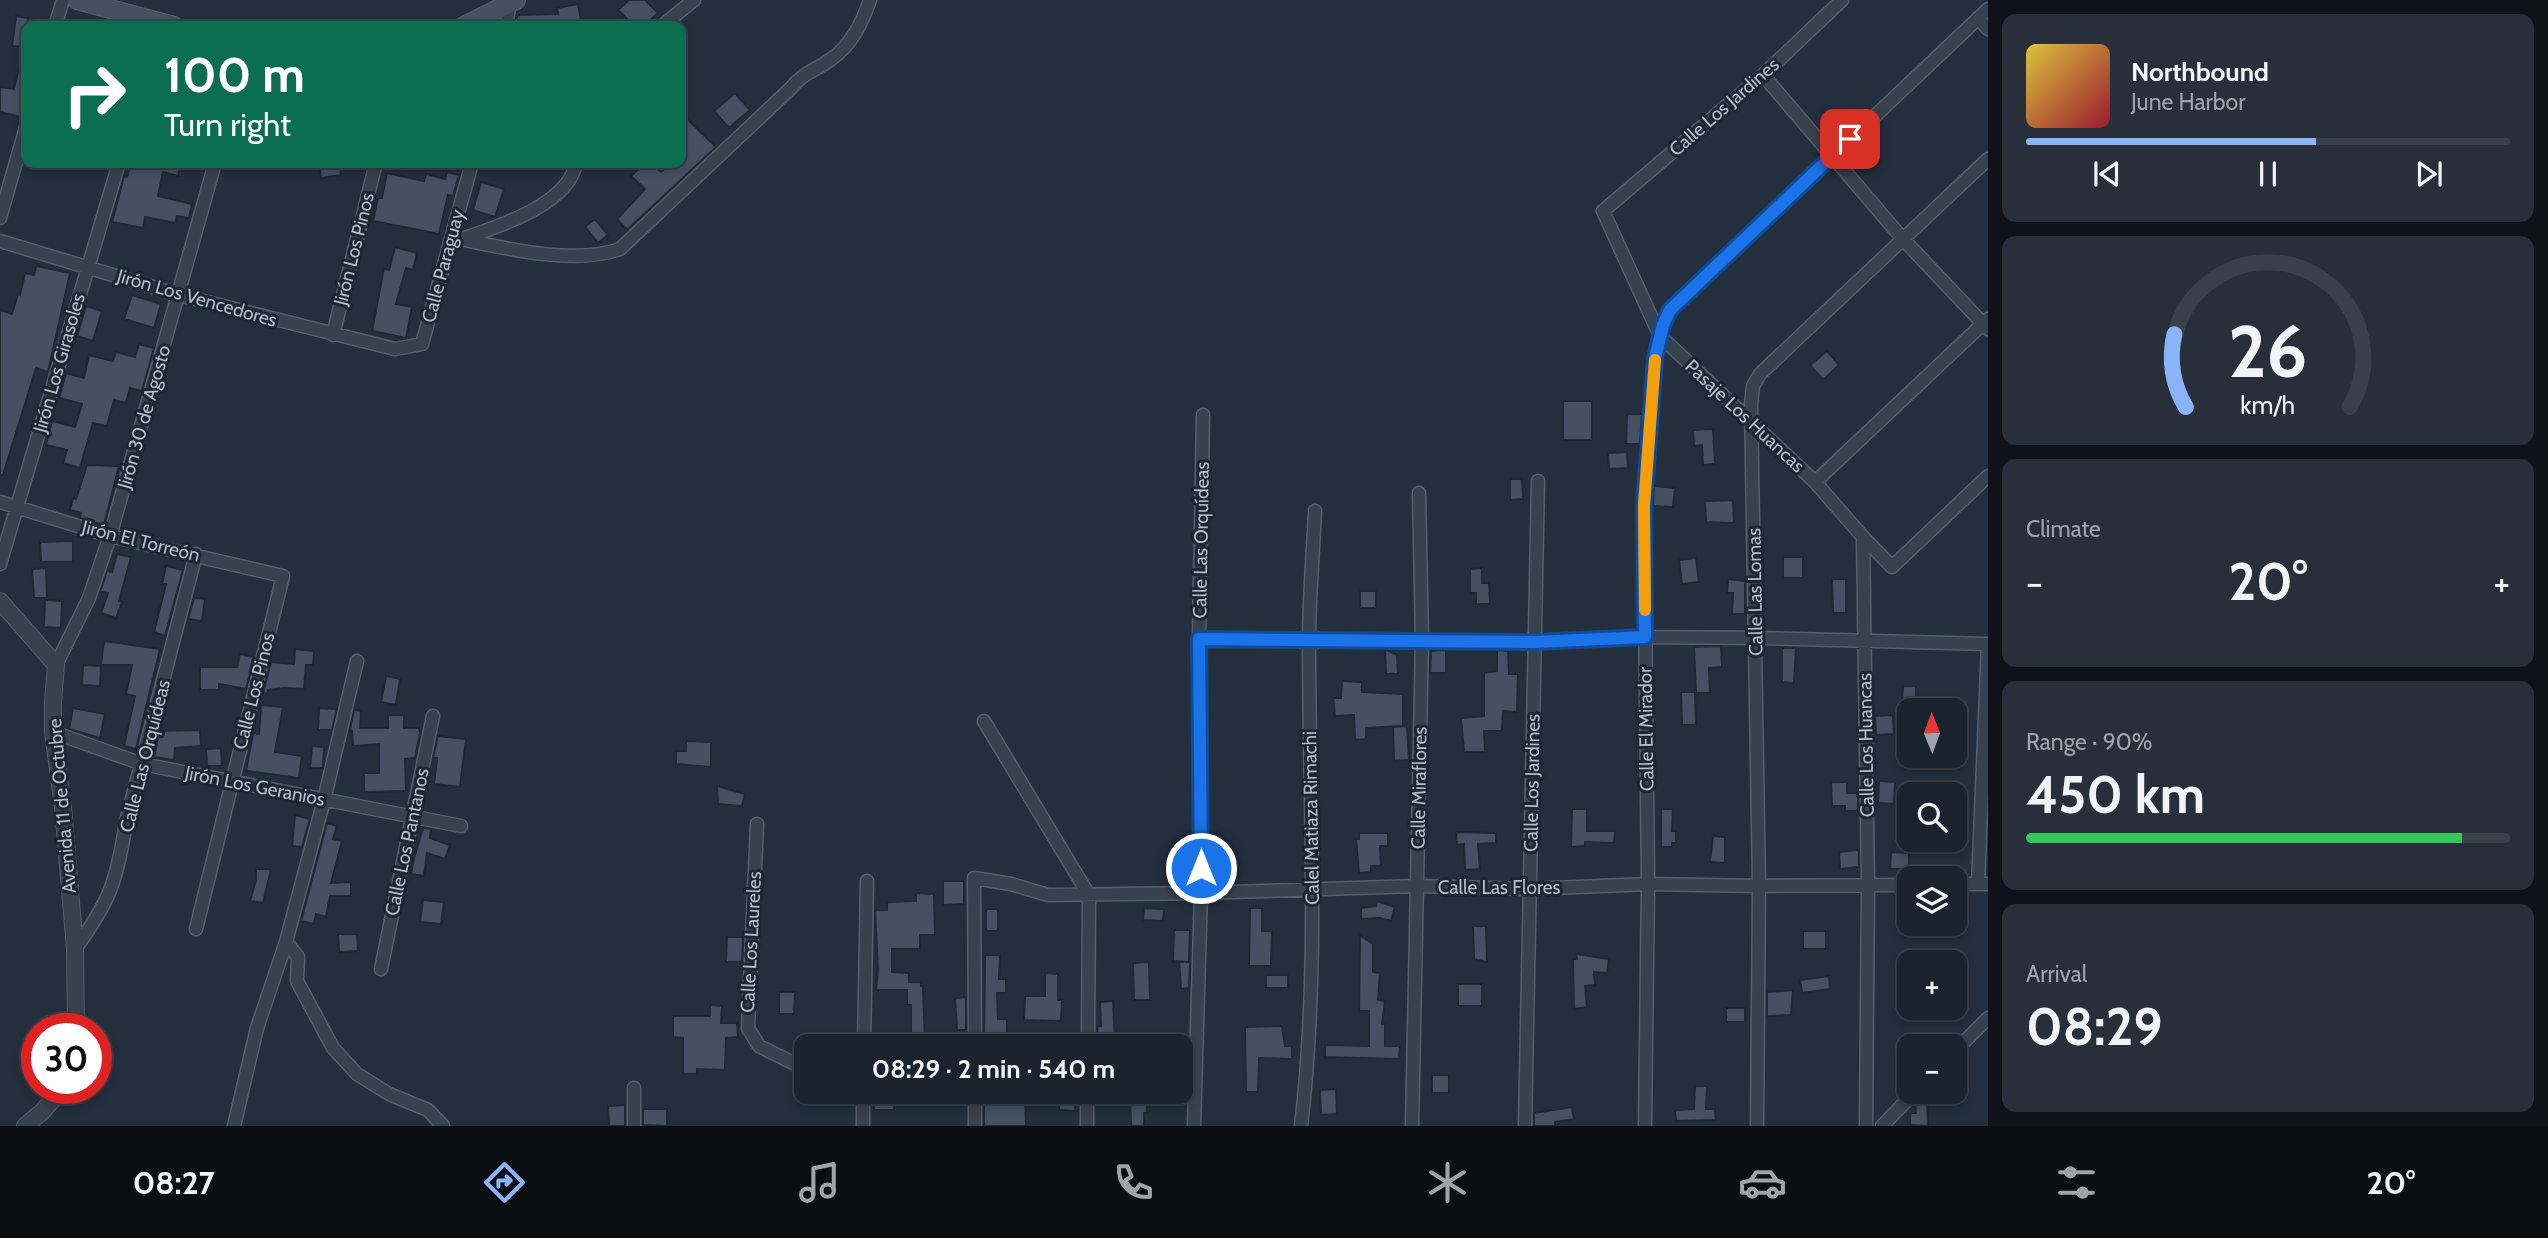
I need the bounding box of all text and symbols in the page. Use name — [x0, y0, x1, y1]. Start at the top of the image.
text: 100 m — [164, 45, 305, 104]
icon: right — [49, 49, 140, 140]
street label: Calle Los Jardines — [1664, 53, 1784, 161]
text: Northbound — [2131, 56, 2269, 88]
text: June Harbor — [2131, 88, 2245, 116]
text: Turn right — [164, 105, 291, 144]
pin — [1820, 109, 1880, 169]
icon: arrive — [1831, 120, 1869, 158]
icon: previous — [2088, 155, 2126, 193]
icon: pause — [2249, 155, 2287, 193]
icon: next — [2410, 155, 2448, 193]
street label: Jirón Los Pinos — [329, 190, 379, 309]
street label: Calle Paraguay — [417, 207, 469, 325]
street label: Jirón Los Vencedores — [114, 264, 280, 332]
street label: Jirón Los Girasoles — [28, 291, 90, 436]
text: 26 — [2228, 307, 2308, 395]
street label: Jirón 30 de Agosto — [112, 343, 175, 492]
street label: Pasaje Los Huancas — [1680, 355, 1810, 477]
text: km/h — [2241, 389, 2295, 419]
street label: Calle Las Orquídeas — [1188, 461, 1214, 618]
street label: Jirón El Torreón — [79, 515, 202, 567]
text: Climate — [2026, 515, 2101, 543]
street label: Calle Las Lomas — [1742, 528, 1768, 656]
text: 20° — [2228, 550, 2308, 613]
text: − — [2026, 559, 2043, 606]
text: + — [2493, 559, 2510, 606]
street label: Calle Los Pinos — [228, 630, 280, 752]
street label: Calle El Mirador — [1633, 667, 1659, 791]
street label: Calle Los Huancas — [1853, 673, 1879, 817]
street label: Calle Las Orquídeas — [115, 677, 175, 835]
north arrow — [1897, 698, 1967, 768]
map controls — [1897, 698, 1967, 1104]
street label: Calle Los Jardines — [1519, 714, 1545, 852]
street label: Avenida 11 de Octubre — [43, 717, 81, 894]
street label: Calle Miraflores — [1406, 727, 1432, 849]
text: Range · 90% — [2026, 728, 2153, 756]
street label: Calel Matiaza Rimachi — [1298, 731, 1324, 905]
street label: Jirón Los Geranios — [182, 761, 327, 811]
text: 450 km — [2026, 763, 2205, 826]
street label: Calle Los Pantanos — [380, 766, 434, 918]
button: search — [1897, 782, 1967, 852]
position arrow — [1164, 831, 1238, 905]
button: layers — [1897, 866, 1967, 936]
street label: Calle Los Laureles — [736, 871, 766, 1013]
street label: Calle Las Flores — [1438, 876, 1560, 899]
button: + — [1897, 950, 1967, 1020]
text: Arrival — [2026, 960, 2087, 988]
text: 08:29 — [2026, 995, 2162, 1058]
speed limit sign: 30 — [21, 1013, 112, 1104]
button: − — [1897, 1034, 1967, 1104]
text: 08:29 · 2 min · 540 m — [872, 1053, 1115, 1085]
icon: directions — [480, 1158, 529, 1207]
icon: music — [795, 1158, 844, 1207]
icon: phone — [1109, 1158, 1158, 1207]
icon: climate — [1423, 1158, 1472, 1207]
icon: car — [1738, 1158, 1787, 1207]
icon: filters — [2052, 1158, 2101, 1207]
text: 08:27 — [133, 1163, 215, 1202]
text: 20° — [2366, 1163, 2415, 1202]

